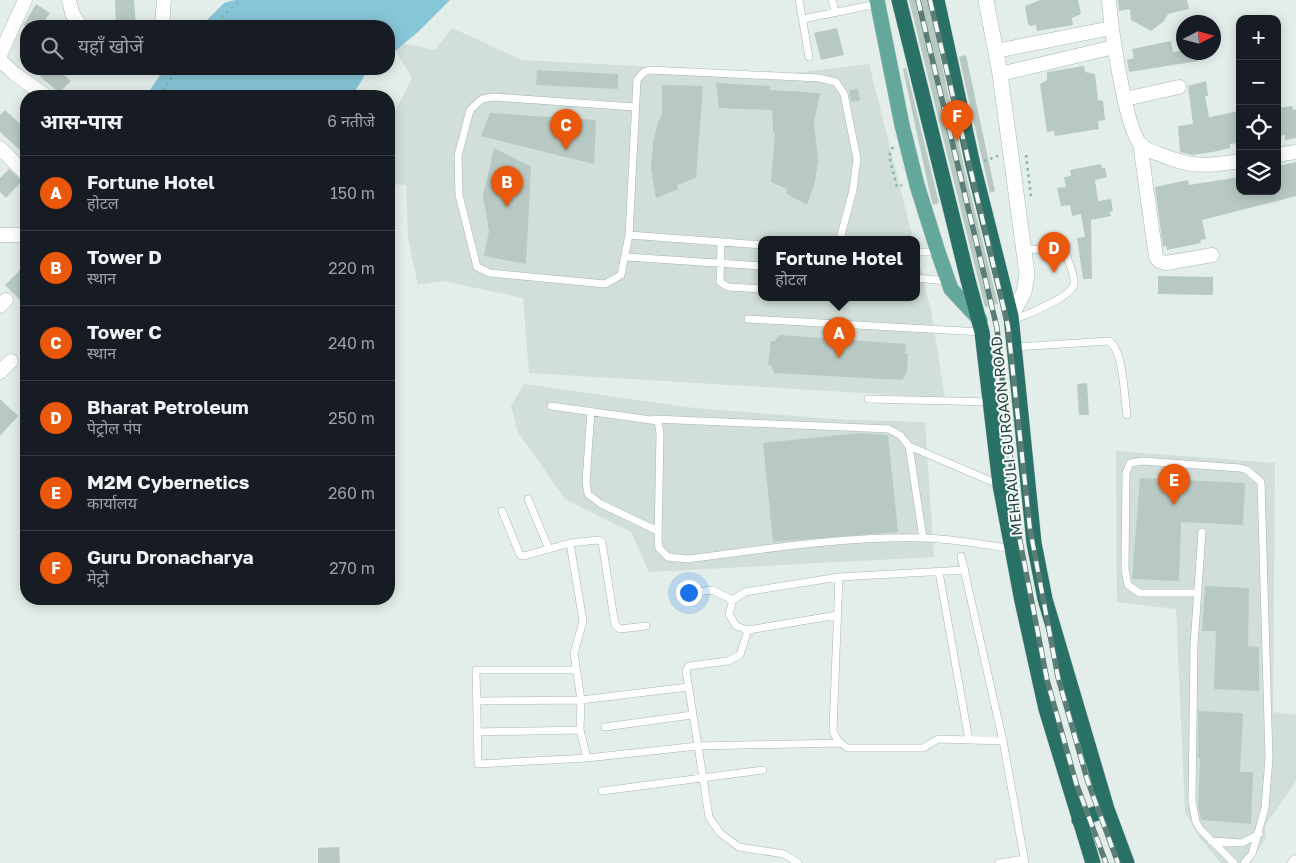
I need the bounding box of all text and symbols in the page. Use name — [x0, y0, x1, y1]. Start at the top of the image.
north arrow — [1176, 15, 1221, 60]
map controls — [1236, 15, 1281, 195]
button: + — [1236, 15, 1281, 60]
search box — [20, 20, 395, 75]
icon: search — [38, 34, 66, 62]
text: यहाँ खोजें — [78, 34, 143, 57]
button: − — [1236, 60, 1281, 105]
pin: F — [941, 100, 973, 141]
button: locate — [1236, 105, 1281, 150]
text: आस-पास — [40, 108, 122, 134]
pin: C — [550, 109, 582, 150]
text: 6 नतीजे — [327, 111, 375, 131]
button: layers — [1236, 150, 1281, 195]
pin: B — [491, 166, 523, 207]
text: Fortune Hotel — [87, 170, 215, 193]
text: A — [50, 183, 62, 203]
text: 150 m — [330, 183, 375, 203]
text: होटल — [87, 193, 119, 213]
pin: D — [1038, 232, 1070, 273]
popup — [758, 236, 920, 301]
text: Tower D — [87, 245, 162, 268]
text: Fortune Hotel — [775, 246, 903, 269]
text: B — [50, 258, 62, 278]
text: 220 m — [328, 258, 375, 278]
text: स्थान — [87, 268, 116, 288]
text: होटल — [775, 269, 807, 289]
pin: A — [823, 317, 855, 358]
text: Tower C — [87, 320, 162, 343]
text: C — [50, 333, 62, 353]
text: 240 m — [328, 333, 375, 353]
street label: MEHRAULI GURGAON ROAD — [987, 335, 1025, 537]
text: स्थान — [87, 343, 116, 363]
text: Bharat Petroleum — [87, 395, 249, 418]
text: D — [50, 408, 62, 428]
text: 250 m — [328, 408, 375, 428]
text: पेट्रोल पंप — [87, 418, 141, 438]
pin: E — [1158, 464, 1190, 505]
text: M2M Cybernetics — [87, 470, 249, 493]
text: E — [51, 483, 61, 503]
text: 260 m — [328, 483, 375, 503]
text: कार्यालय — [87, 493, 137, 513]
text: Guru Dronacharya — [87, 545, 253, 568]
text: F — [51, 558, 61, 578]
text: 270 m — [329, 558, 375, 578]
text: मेट्रो — [87, 568, 109, 588]
your location — [676, 580, 702, 606]

